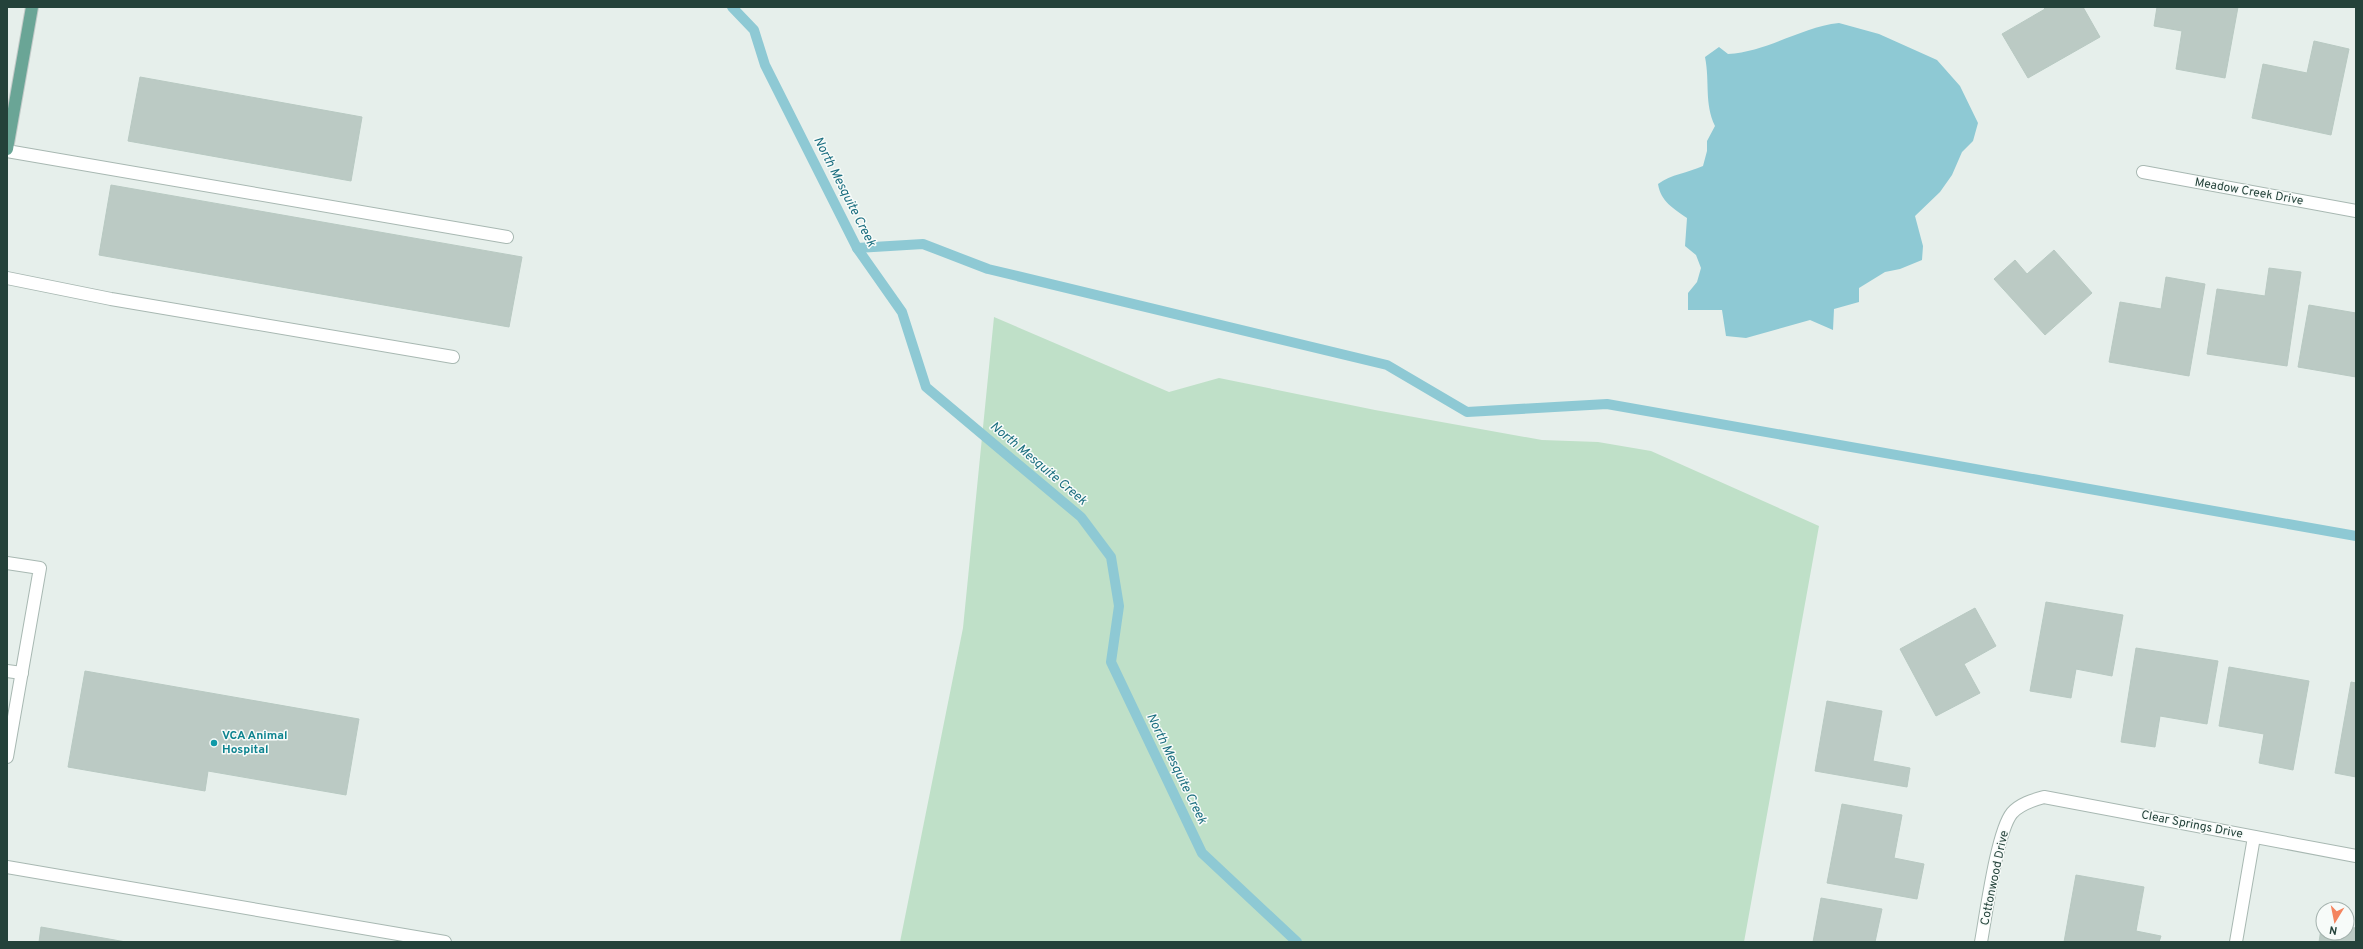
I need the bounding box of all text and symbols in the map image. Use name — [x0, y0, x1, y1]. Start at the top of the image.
water label: North Mesquite Creek — [809, 134, 879, 250]
street label: Meadow Creek Drive — [2193, 175, 2305, 209]
water label: North Mesquite Creek — [986, 419, 1090, 509]
water label: North Mesquite Creek — [1142, 711, 1210, 828]
place label: VCA Animal Hospital — [222, 728, 287, 758]
marker: VCA Animal Hospital — [209, 738, 219, 748]
street label: Clear Springs Drive — [2140, 807, 2244, 843]
street label: Cottonwood Drive — [1977, 829, 2013, 927]
north arrow — [2315, 901, 2355, 941]
text: N — [2328, 922, 2339, 937]

